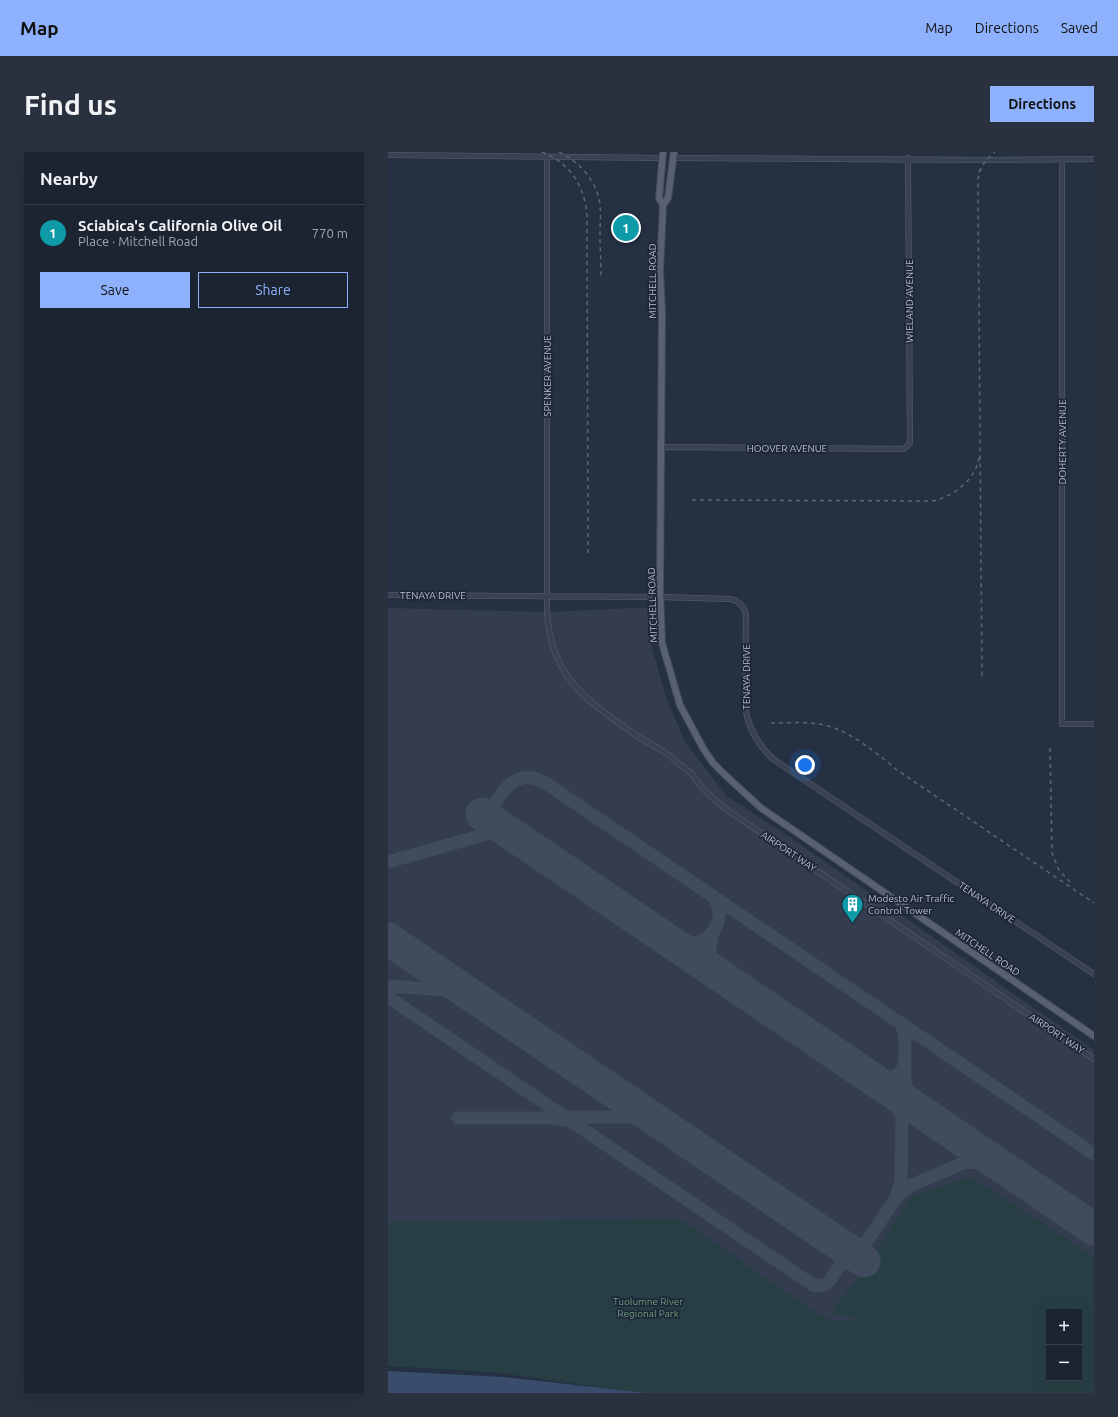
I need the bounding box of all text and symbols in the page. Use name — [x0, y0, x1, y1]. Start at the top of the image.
text: Map — [20, 17, 59, 39]
text: Map — [925, 20, 953, 36]
text: Directions — [975, 20, 1039, 36]
text: Saved — [1061, 20, 1098, 36]
button: Directions — [990, 86, 1094, 122]
text: Find us — [24, 89, 117, 120]
text: Nearby — [40, 169, 98, 188]
pin: 1 — [613, 213, 639, 243]
text: Sciabica's California Olive Oil — [78, 217, 282, 234]
text: 1 — [49, 226, 57, 240]
text: 770 m — [312, 226, 348, 240]
text: Place · Mitchell Road — [78, 234, 198, 248]
street label: MITCHELL ROAD — [647, 243, 658, 319]
street label: WIELAND AVENUE — [904, 259, 915, 343]
button: Save — [40, 272, 190, 308]
button: Share — [198, 272, 348, 308]
street label: SPENKER AVENUE — [542, 335, 553, 417]
street label: DOHERTY AVENUE — [1057, 399, 1068, 485]
street label: HOOVER AVENUE — [747, 443, 828, 454]
street label: MITCHELL ROAD — [646, 567, 659, 643]
street label: TENAYA DRIVE — [400, 590, 466, 601]
street label: TENAYA DRIVE — [741, 644, 752, 710]
your location — [795, 755, 815, 775]
street label: AIRPORT WAY — [759, 829, 818, 874]
street label: TENAYA DRIVE — [956, 879, 1017, 926]
building icon: Modesto Air Traffic Control Tower — [839, 891, 865, 924]
place label: Modesto Air Traffic Control Tower — [868, 893, 954, 916]
street label: MITCHELL ROAD — [953, 927, 1022, 978]
street label: AIRPORT WAY — [1027, 1011, 1086, 1056]
park label: Tuolumne River Regional Park — [613, 1296, 683, 1319]
map controls — [1046, 1309, 1082, 1381]
button: + — [1046, 1309, 1082, 1345]
button: − — [1046, 1345, 1082, 1381]

